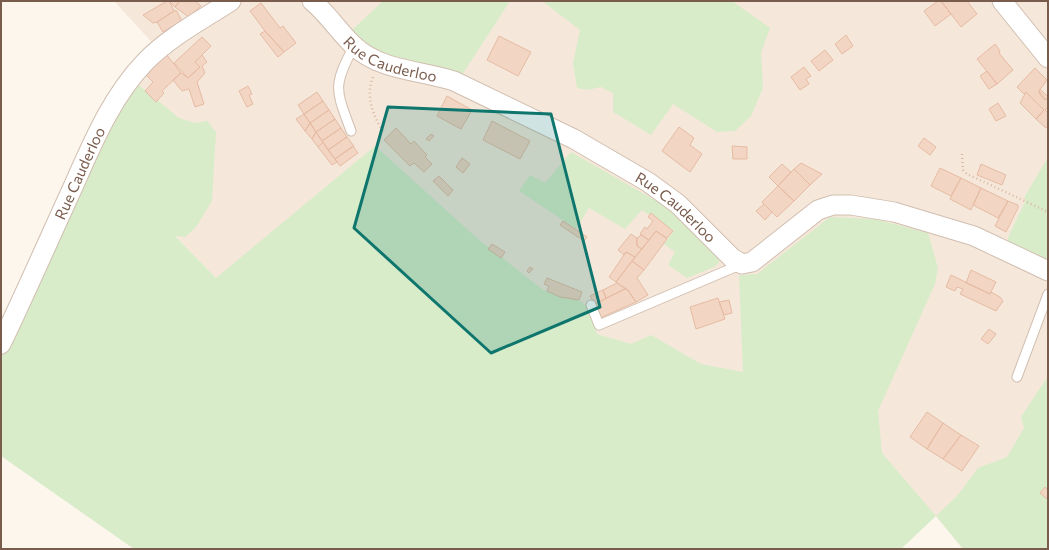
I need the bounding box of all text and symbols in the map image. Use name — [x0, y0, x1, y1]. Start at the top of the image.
street label: Rue Cauderloo — [340, 32, 439, 85]
street label: Rue Cauderloo — [50, 124, 108, 222]
street label: Rue Cauderloo — [633, 168, 720, 246]

